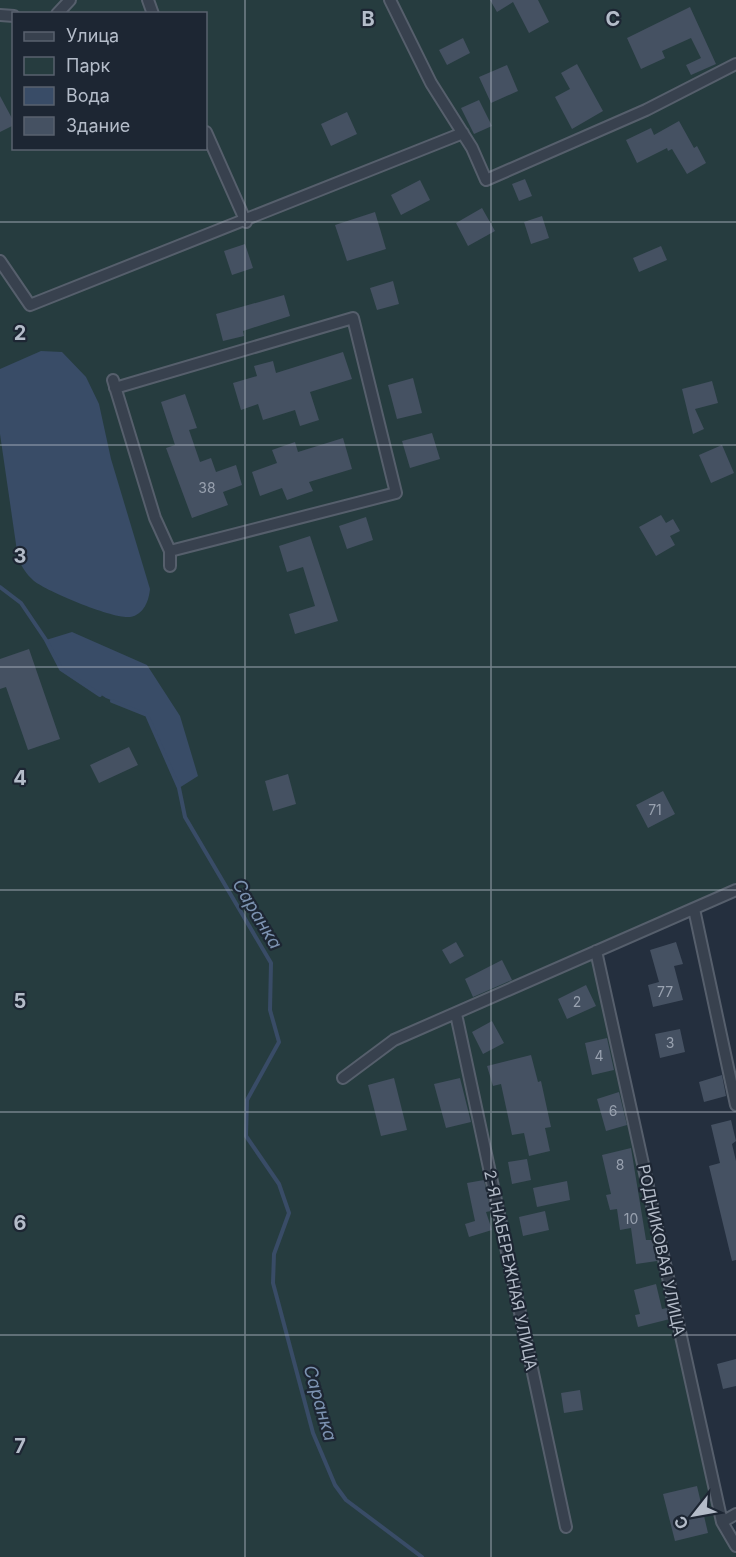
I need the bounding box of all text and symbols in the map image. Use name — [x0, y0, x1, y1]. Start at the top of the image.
text: B — [361, 7, 375, 31]
text: C — [606, 7, 620, 31]
legend — [12, 12, 207, 150]
text: Улица — [66, 25, 119, 46]
text: Парк — [66, 55, 111, 76]
text: Вода — [66, 85, 110, 106]
text: Здание — [66, 115, 130, 136]
text: 2 — [14, 321, 26, 345]
house number: 38 — [198, 479, 216, 496]
text: 3 — [14, 544, 26, 568]
text: 4 — [13, 766, 27, 790]
house number: 71 — [648, 801, 662, 818]
water label: Саранка — [228, 875, 286, 953]
house number: 77 — [657, 983, 673, 1000]
text: 5 — [14, 989, 26, 1013]
house number: 2 — [573, 993, 581, 1010]
house number: 3 — [666, 1034, 674, 1051]
house number: 4 — [594, 1047, 604, 1064]
house number: 6 — [609, 1102, 617, 1119]
house number: 8 — [616, 1156, 624, 1173]
street label: РОДНИКОВАЯ УЛИЦА — [634, 1162, 690, 1338]
street label: 2-Я НАБЕРЕЖНАЯ УЛИЦА — [480, 1168, 542, 1372]
house number: 10 — [624, 1210, 638, 1227]
text: 6 — [14, 1211, 27, 1235]
water label: Саранка — [300, 1363, 341, 1443]
text: 7 — [14, 1434, 26, 1458]
north arrow — [664, 1485, 724, 1545]
text: С — [669, 1512, 693, 1533]

